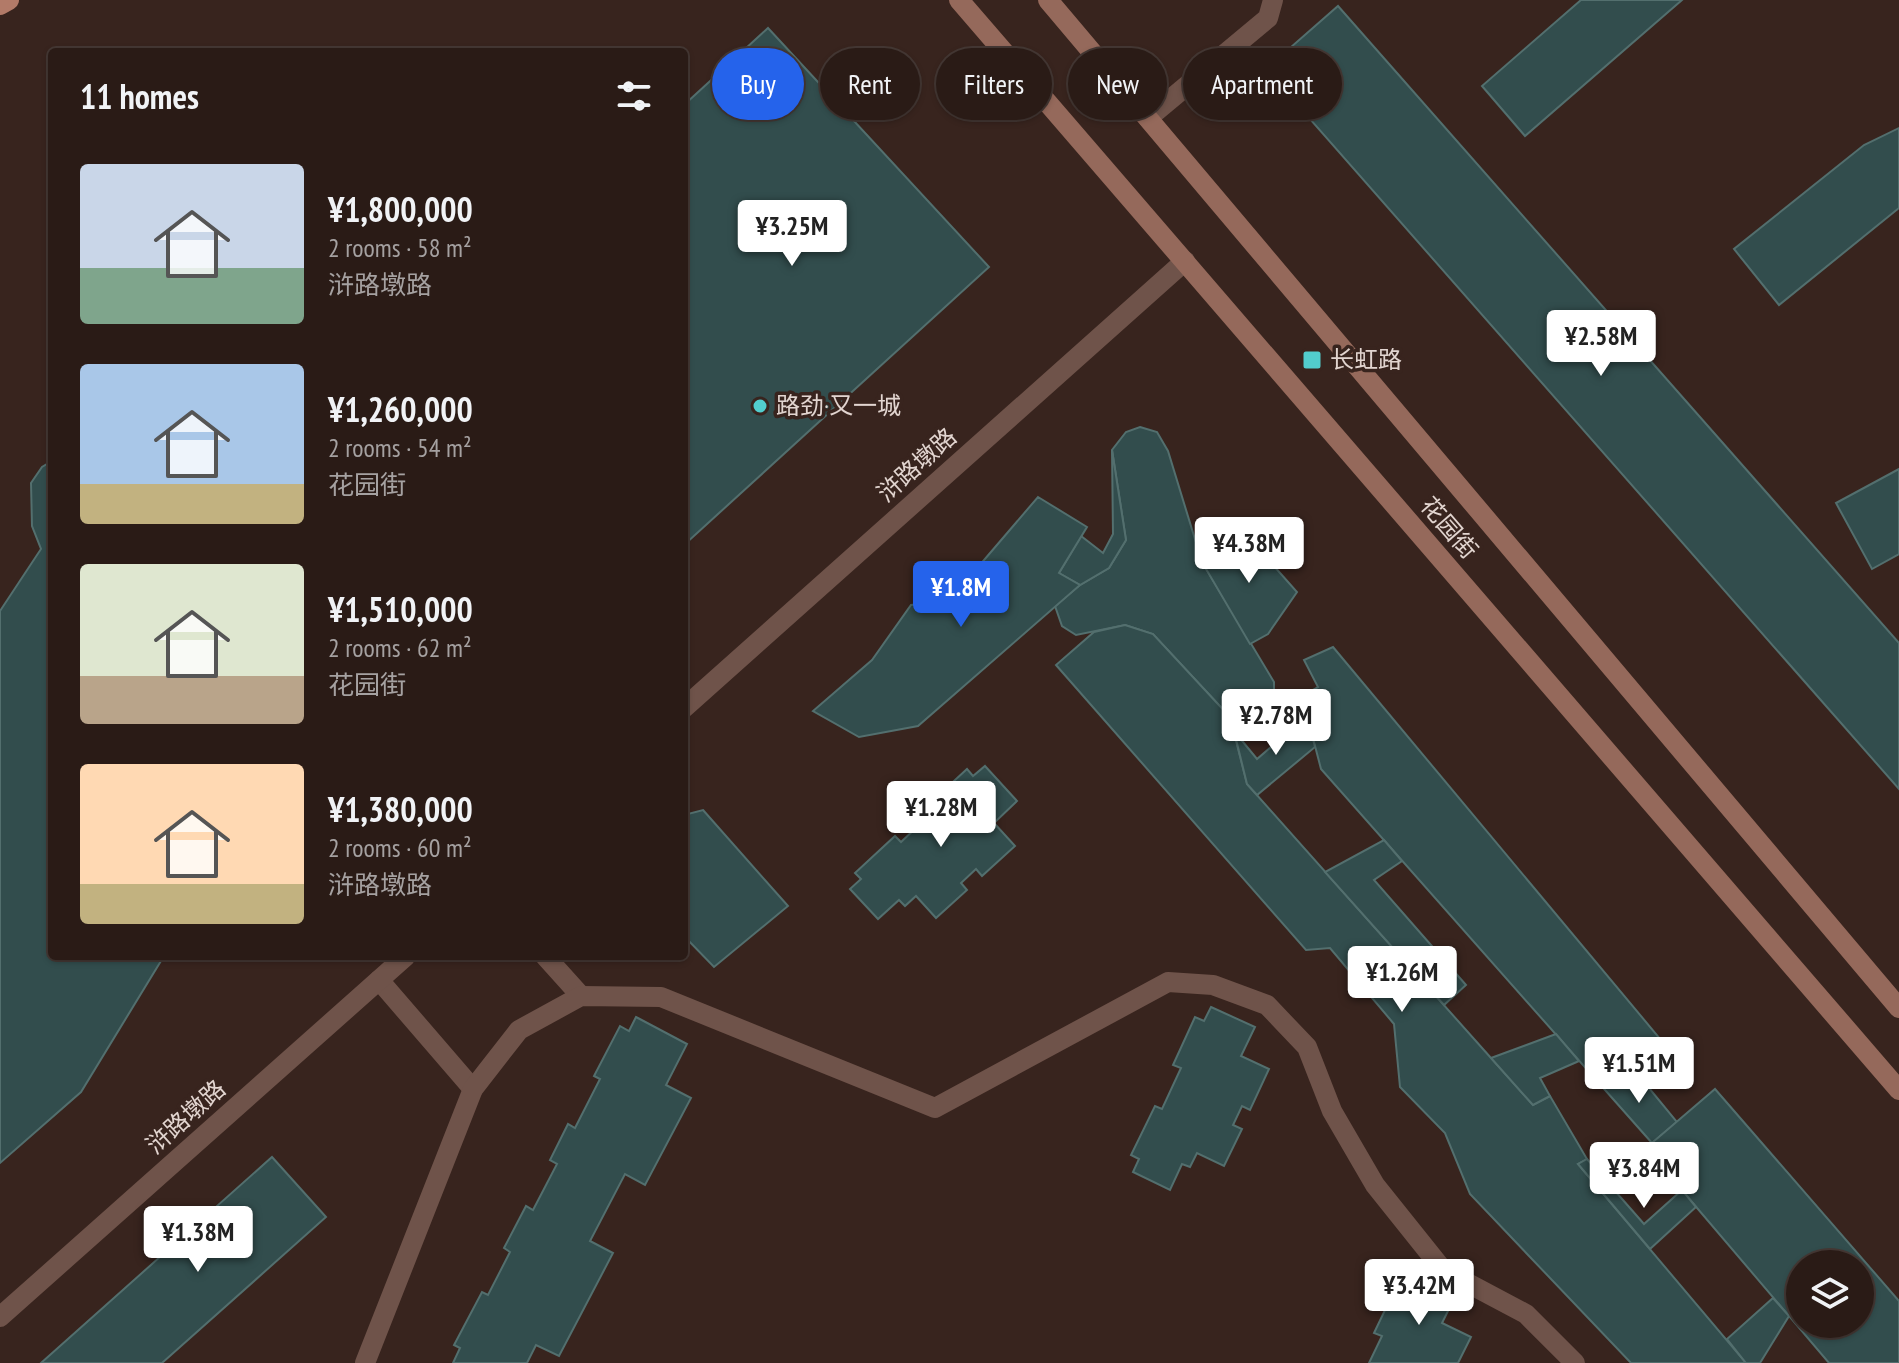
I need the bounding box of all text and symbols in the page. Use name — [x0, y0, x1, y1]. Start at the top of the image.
chip: Buy — [712, 48, 804, 120]
chip: Rent — [820, 48, 920, 120]
chip: Filters — [936, 48, 1052, 120]
chip: New — [1068, 48, 1167, 120]
chip: Apartment — [1183, 48, 1342, 120]
text: 11 homes — [80, 74, 199, 118]
icon: filters — [612, 74, 656, 118]
text: ¥1,800,000 — [328, 187, 473, 231]
icon: home — [144, 196, 240, 292]
pin: ¥3.25M — [727, 200, 857, 268]
text: ¥3.25M — [756, 209, 828, 242]
text: 2 rooms · 58 m² — [328, 231, 472, 264]
text: 浒路墩路 — [328, 268, 432, 301]
pin: ¥2.58M — [1536, 310, 1666, 378]
text: ¥2.58M — [1565, 319, 1637, 352]
place label: 长虹路 — [1330, 344, 1402, 375]
marker: 长虹路 — [1301, 349, 1323, 371]
text: ¥1,260,000 — [328, 387, 473, 431]
place label: 路劲·又一城 — [776, 390, 901, 421]
icon: home — [144, 396, 240, 492]
marker: 路劲·又一城 — [751, 397, 769, 415]
street label: 浒路墩路 — [871, 421, 963, 508]
text: 2 rooms · 54 m² — [328, 431, 472, 464]
text: 花园街 — [328, 468, 406, 501]
street label: 花园街 — [1414, 490, 1485, 565]
pin: ¥4.38M — [1184, 517, 1314, 585]
text: ¥4.38M — [1213, 526, 1285, 559]
pin: ¥1.8M — [905, 561, 1017, 629]
text: ¥1.8M — [931, 570, 991, 603]
text: ¥1,510,000 — [328, 587, 473, 631]
icon: home — [144, 596, 240, 692]
text: 2 rooms · 62 m² — [328, 631, 472, 664]
text: 花园街 — [328, 668, 406, 701]
pin: ¥2.78M — [1211, 689, 1341, 757]
text: ¥2.78M — [1240, 698, 1312, 731]
pin: ¥1.28M — [876, 781, 1006, 849]
text: ¥1,380,000 — [328, 787, 473, 831]
text: ¥1.28M — [905, 790, 977, 823]
icon: home — [144, 796, 240, 892]
text: 2 rooms · 60 m² — [328, 831, 472, 864]
text: 浒路墩路 — [328, 868, 432, 901]
pin: ¥1.26M — [1337, 946, 1467, 1014]
text: ¥1.26M — [1366, 955, 1438, 988]
pin: ¥1.51M — [1574, 1037, 1704, 1105]
text: ¥1.51M — [1603, 1046, 1675, 1079]
street label: 浒路墩路 — [140, 1073, 232, 1160]
pin: ¥3.84M — [1579, 1142, 1709, 1210]
text: ¥3.84M — [1608, 1151, 1680, 1184]
pin: ¥1.38M — [133, 1206, 263, 1274]
text: ¥1.38M — [162, 1215, 234, 1248]
map controls — [1786, 1250, 1874, 1338]
button: layers — [1786, 1250, 1874, 1338]
pin: ¥3.42M — [1354, 1259, 1484, 1327]
text: ¥3.42M — [1383, 1268, 1455, 1301]

